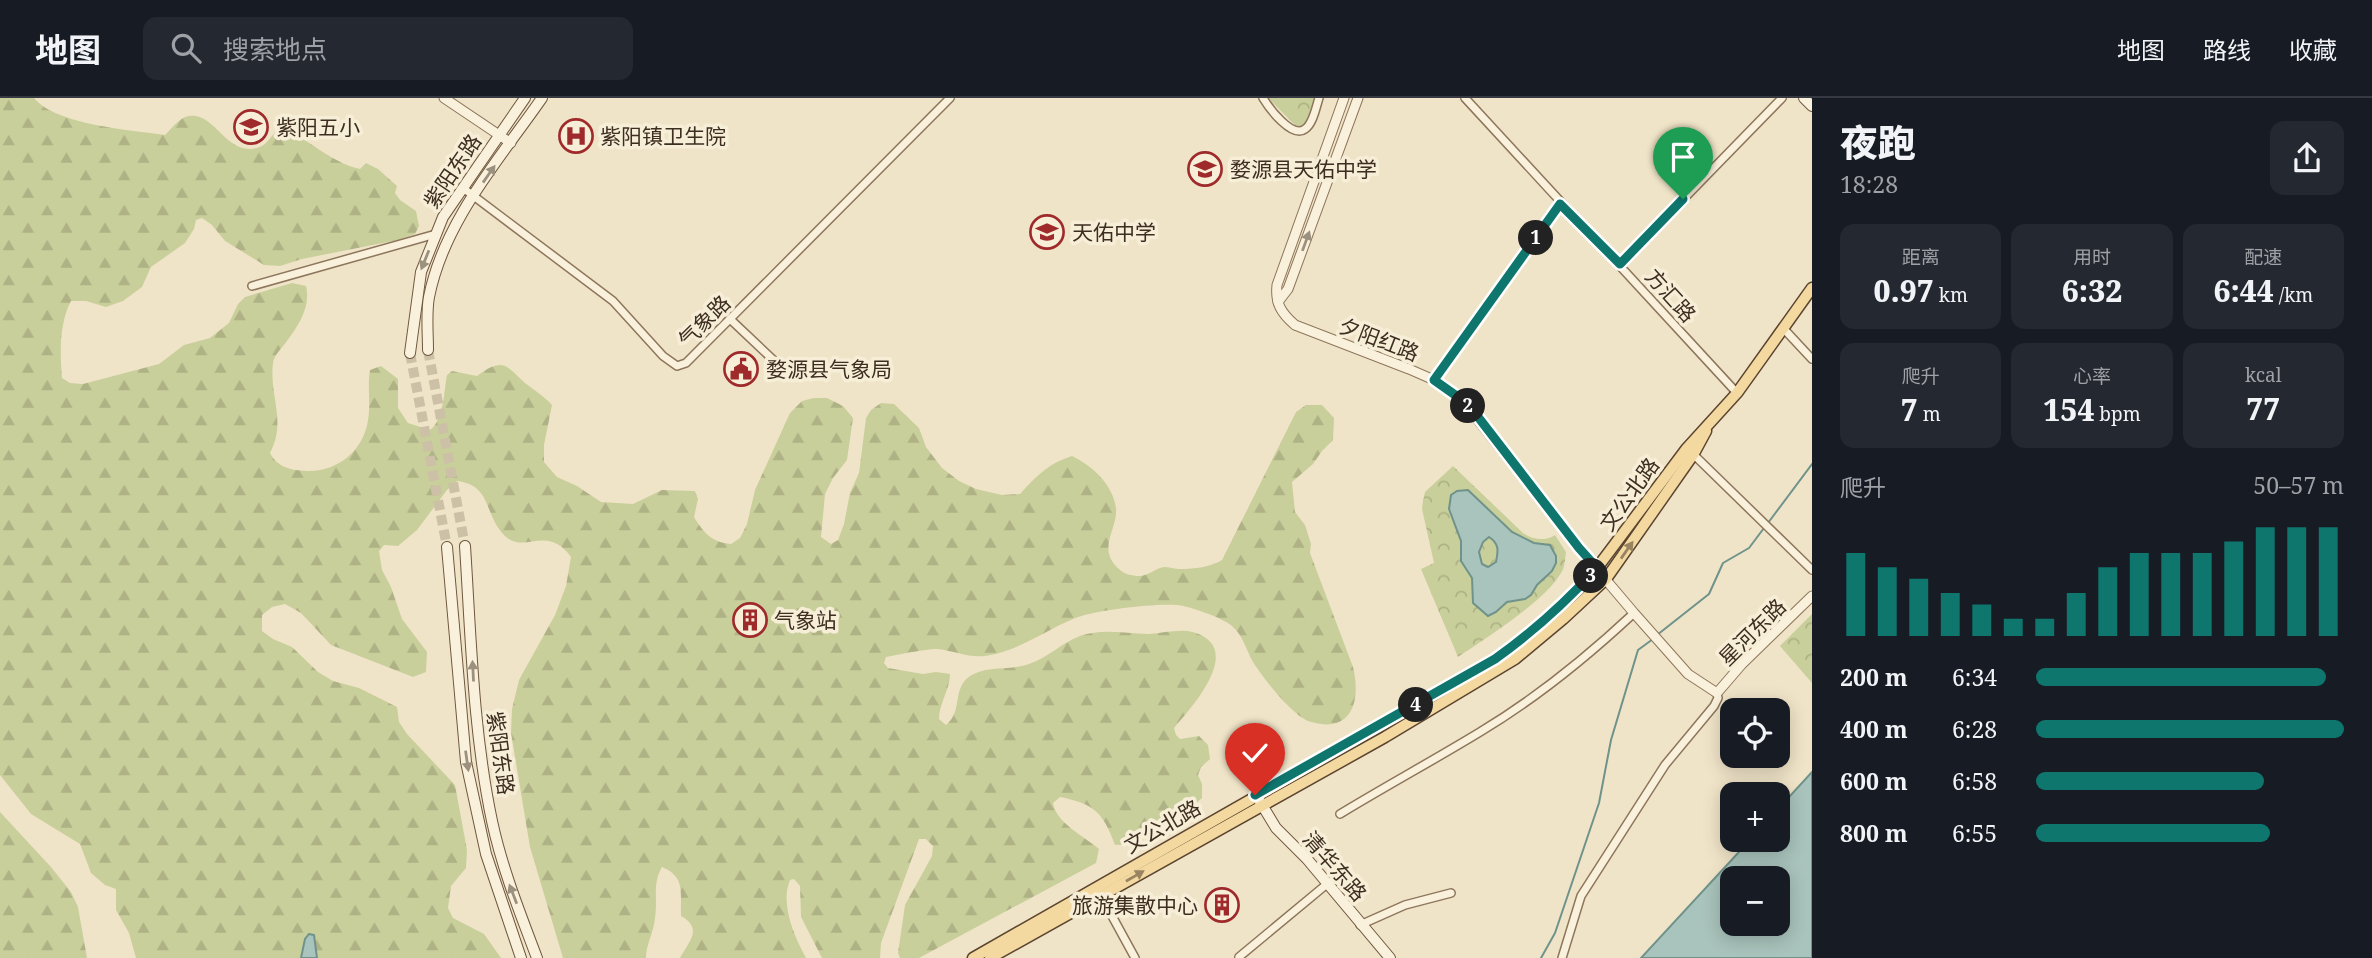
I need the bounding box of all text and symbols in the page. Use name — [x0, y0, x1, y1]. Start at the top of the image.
search box — [143, 17, 633, 80]
text: 地图 — [35, 27, 101, 72]
icon: search — [167, 29, 205, 67]
text: 搜索地点 — [223, 31, 327, 67]
text: 地图 — [2117, 33, 2165, 66]
text: 路线 — [2203, 33, 2251, 66]
text: 收藏 — [2289, 33, 2337, 66]
school or university icon: 紫阳五小 — [232, 108, 270, 146]
place label: 紫阳五小 — [276, 113, 360, 141]
text: 夜跑 — [1840, 116, 1916, 168]
hospital icon: 紫阳镇卫生院 — [557, 117, 595, 155]
button: share — [2270, 121, 2344, 195]
place label: 紫阳镇卫生院 — [600, 122, 726, 150]
pin — [1653, 127, 1713, 199]
street label: 紫阳东路 — [417, 128, 487, 214]
icon: arrive — [1664, 138, 1702, 176]
school or university icon: 婺源县天佑中学 — [1186, 150, 1224, 188]
place label: 婺源县天佑中学 — [1230, 155, 1377, 183]
one-way arrow — [482, 165, 496, 183]
text: 18:28 — [1840, 168, 1898, 200]
school or university icon: 天佑中学 — [1028, 213, 1066, 251]
place label: 天佑中学 — [1072, 218, 1156, 246]
pin: 1 — [1518, 220, 1554, 256]
text: 1 — [1530, 224, 1541, 250]
one-way arrow — [1301, 231, 1312, 252]
text: 距离 — [1902, 244, 1940, 270]
text: 用时 — [2073, 244, 2111, 270]
text: 配速 — [2244, 244, 2282, 270]
one-way arrow — [420, 249, 431, 270]
street label: 方汇路 — [1640, 262, 1702, 328]
text: 0.97 — [1873, 270, 1934, 311]
text: 6:32 — [2062, 270, 2122, 311]
text: 6:44 — [2213, 270, 2274, 311]
text: km — [1934, 282, 1968, 308]
text: /km — [2274, 282, 2313, 308]
street label: 气象路 — [672, 289, 736, 353]
street label: 夕阳红路 — [1335, 311, 1423, 367]
public building icon: 婺源县气象局 — [722, 350, 760, 388]
place label: 婺源县气象局 — [766, 355, 892, 383]
text: kcal — [2245, 362, 2282, 388]
text: 爬升 — [1902, 363, 1940, 389]
text: 心率 — [2073, 363, 2111, 389]
pin: 2 — [1450, 388, 1486, 424]
text: 77 — [2246, 388, 2280, 429]
text: 7 — [1901, 389, 1918, 430]
text: 154 — [2043, 389, 2094, 430]
text: 2 — [1462, 392, 1473, 418]
text: m — [1918, 401, 1941, 427]
text: bpm — [2094, 401, 2141, 427]
street label: 文公北路 — [1593, 452, 1665, 536]
text: 50–57 m — [2253, 469, 2344, 501]
text: 爬升 — [1840, 471, 1886, 503]
one-way arrow — [1620, 541, 1634, 559]
pin: 3 — [1574, 559, 1608, 594]
text: 3 — [1585, 562, 1596, 588]
street label: 星河东路 — [1712, 592, 1792, 672]
building icon: 气象站 — [731, 601, 769, 639]
place label: 气象站 — [774, 606, 837, 634]
one-way arrow — [467, 660, 478, 682]
text: 200 m — [1840, 661, 1908, 693]
text: 6:34 — [1952, 661, 1997, 693]
pin: 4 — [1398, 688, 1434, 722]
text: 4 — [1410, 691, 1421, 717]
map controls — [1720, 698, 1790, 936]
button: locate — [1720, 698, 1790, 768]
street label: 紫阳东路 — [481, 709, 521, 797]
text: 400 m — [1840, 713, 1908, 745]
text: 6:28 — [1952, 713, 1997, 745]
pin — [1225, 723, 1285, 795]
icon: check — [1236, 734, 1274, 772]
one-way arrow — [462, 750, 473, 772]
text: 600 m — [1840, 765, 1908, 797]
text: 6:58 — [1952, 765, 1997, 797]
button: + — [1720, 782, 1790, 852]
street label: 文公北路 — [1119, 793, 1205, 859]
text: 800 m — [1840, 817, 1908, 849]
text: 6:55 — [1952, 817, 1997, 849]
street label: 清华东路 — [1297, 825, 1373, 907]
button: − — [1720, 866, 1790, 936]
one-way arrow — [1126, 870, 1145, 882]
one-way arrow — [507, 884, 518, 905]
building icon: 旅游集散中心 — [1203, 886, 1241, 924]
place label: 旅游集散中心 — [1072, 891, 1198, 919]

